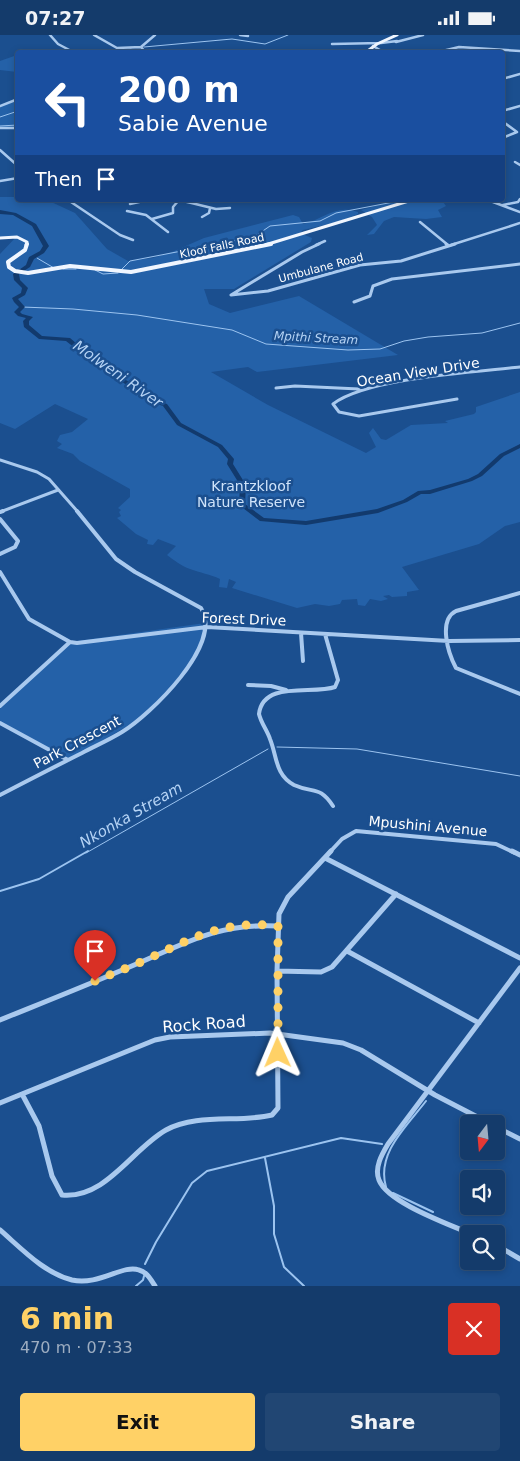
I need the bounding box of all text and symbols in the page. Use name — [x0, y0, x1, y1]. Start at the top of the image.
text: 07:27 — [25, 7, 85, 29]
icon: left — [35, 70, 100, 135]
text: 200 m — [118, 70, 240, 110]
text: Sabie Avenue — [118, 111, 268, 136]
icon: arrive — [92, 165, 120, 193]
text: Then — [35, 168, 82, 190]
street label: Kloof Falls Road — [179, 231, 265, 261]
street label: Umbulane Road — [277, 250, 365, 286]
water label: Mpithi Stream — [273, 329, 359, 347]
water label: Molweni River — [70, 336, 167, 412]
street label: Ocean View Drive — [355, 354, 481, 390]
park label: Krantzkloof Nature Reserve — [197, 478, 305, 510]
street label: Forest Drive — [201, 610, 287, 628]
street label: Park Crescent — [31, 712, 124, 772]
water label: Nkonka Stream — [76, 778, 186, 852]
street label: Mpushini Avenue — [368, 813, 488, 839]
pin — [74, 930, 116, 981]
icon: arrive — [81, 937, 109, 965]
street label: Rock Road — [162, 1012, 246, 1036]
position arrow — [251, 1026, 303, 1078]
north arrow — [460, 1115, 505, 1160]
map controls — [460, 1115, 505, 1270]
button: sound — [460, 1170, 505, 1215]
button: search — [460, 1225, 505, 1270]
text: 6 min — [20, 1301, 114, 1336]
button: close — [448, 1303, 500, 1355]
text: 470 m · 07:33 — [20, 1338, 133, 1357]
button: Exit — [20, 1393, 255, 1451]
button: Share — [265, 1393, 500, 1451]

